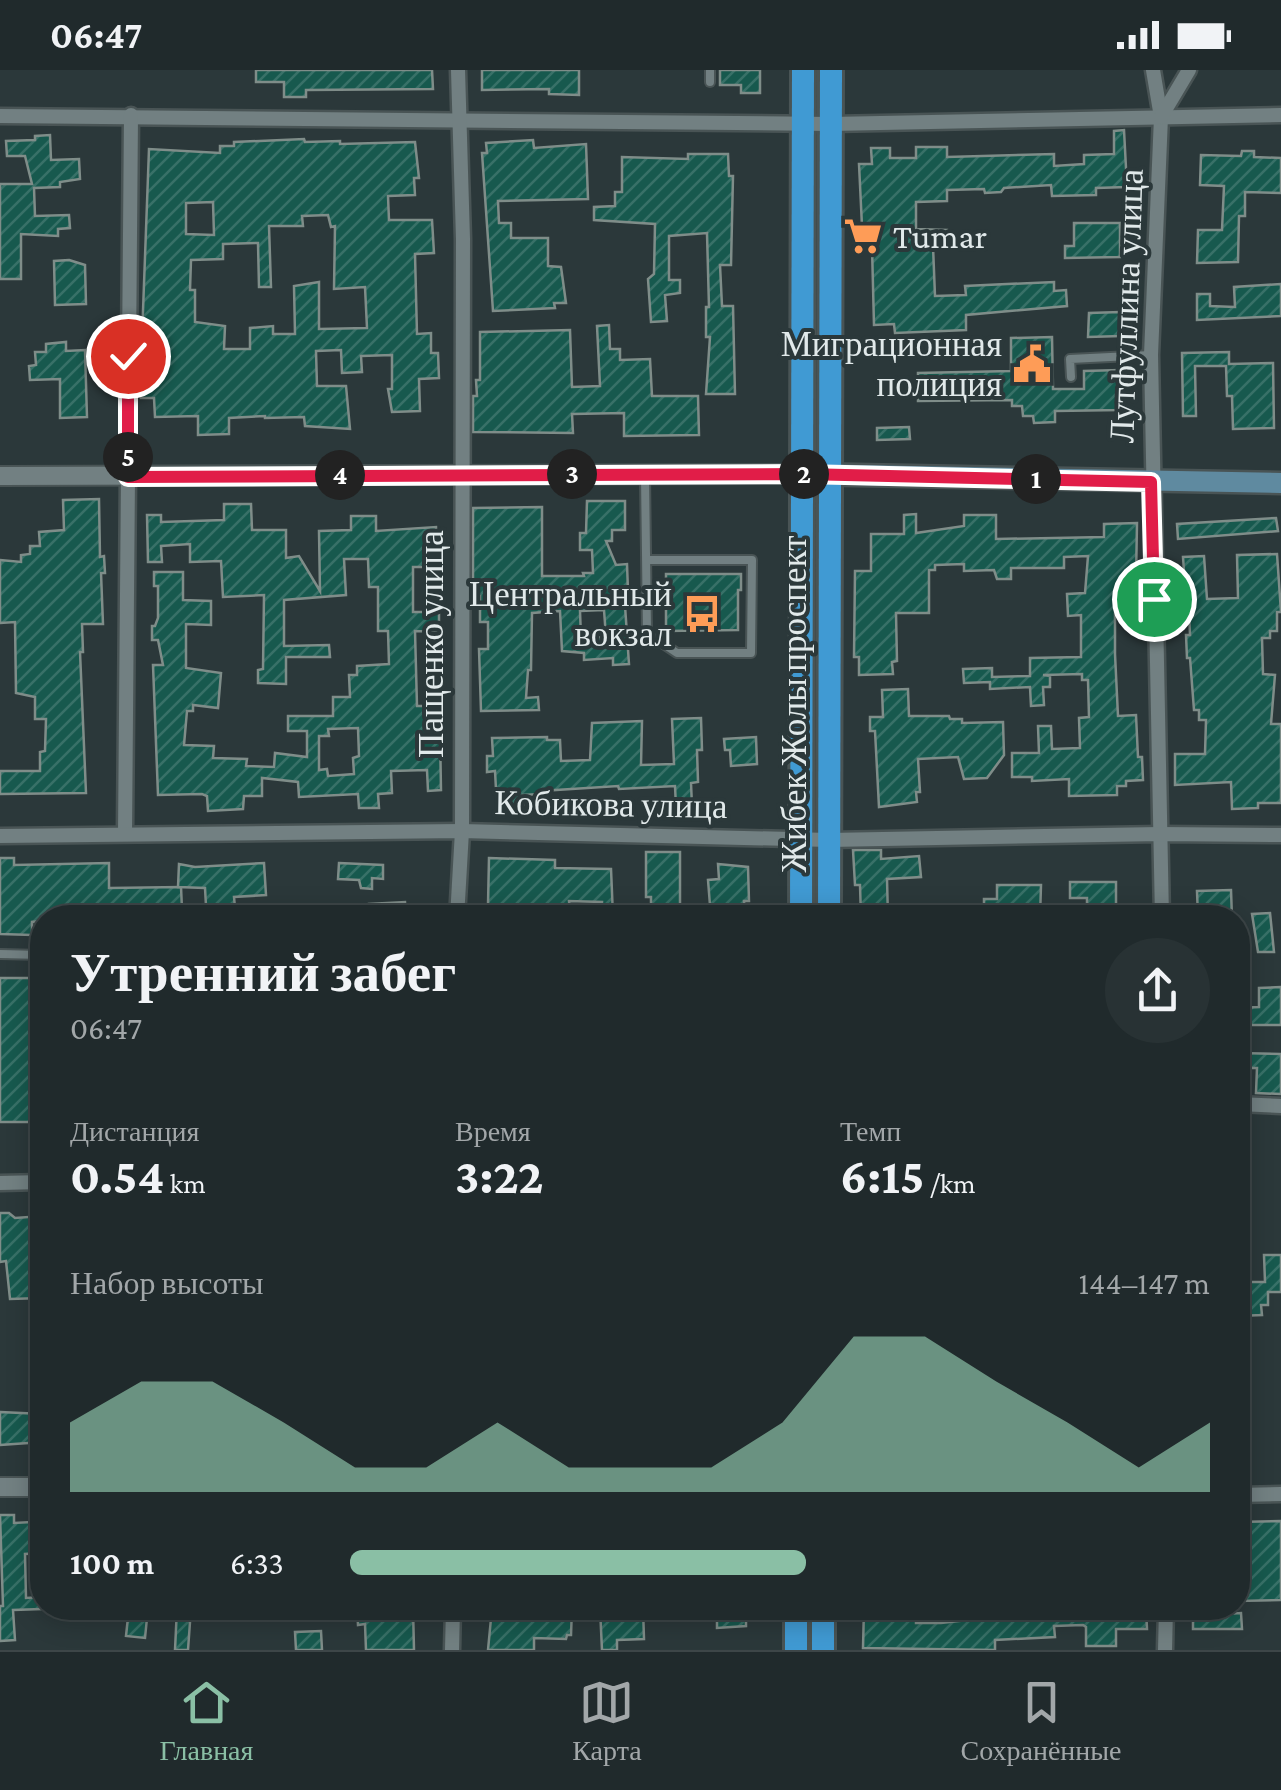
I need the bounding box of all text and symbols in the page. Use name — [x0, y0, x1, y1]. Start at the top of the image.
text: 06:47 — [50, 14, 142, 56]
street label: Лутфуллина улица — [1102, 168, 1151, 444]
supermarket icon: Tumar — [842, 215, 884, 257]
place label: Tumar — [893, 217, 987, 256]
pin — [86, 314, 171, 399]
place label: Миграционная полиция — [781, 325, 1002, 404]
icon: check — [101, 329, 156, 384]
public building icon: Миграционная полиция — [1011, 343, 1053, 385]
pin: 5 — [103, 432, 153, 482]
text: 5 — [121, 441, 135, 472]
pin: 3 — [547, 449, 597, 499]
pin: 2 — [779, 449, 829, 499]
pin: 4 — [315, 450, 365, 500]
pin: 1 — [1011, 454, 1061, 504]
text: 3 — [565, 458, 579, 489]
text: 2 — [797, 458, 811, 489]
text: 4 — [332, 459, 348, 490]
text: 1 — [1031, 463, 1041, 494]
street label: Пащенко улица — [412, 530, 451, 758]
street label: Жибек Жолы проспект — [775, 536, 814, 872]
pin — [1112, 557, 1197, 642]
icon: arrive — [1127, 572, 1182, 627]
place label: Центральный вокзал — [469, 575, 672, 654]
bus stop icon: Центральный вокзал — [681, 593, 723, 635]
street label: Кобикова улица — [494, 783, 728, 826]
button: share — [1105, 938, 1210, 1043]
text: Утренний забег — [70, 942, 456, 1003]
text: 06:47 — [70, 1010, 142, 1046]
text: Дистанция — [70, 1116, 199, 1147]
text: Время — [455, 1116, 531, 1147]
text: Темп — [840, 1116, 901, 1147]
text: 0.54 — [70, 1148, 165, 1204]
text: 3:22 — [455, 1148, 544, 1204]
text: 6:15 — [840, 1148, 924, 1204]
text: km — [165, 1168, 206, 1199]
text: /km — [924, 1168, 976, 1199]
text: Набор высоты — [70, 1265, 263, 1301]
text: 144–147 m — [1078, 1265, 1210, 1301]
text: 100 m — [70, 1545, 154, 1581]
text: 6:33 — [230, 1545, 284, 1581]
tab: Главная — [159, 1675, 253, 1767]
tab: Карта — [572, 1675, 642, 1767]
tab: Сохранённые — [961, 1675, 1122, 1767]

